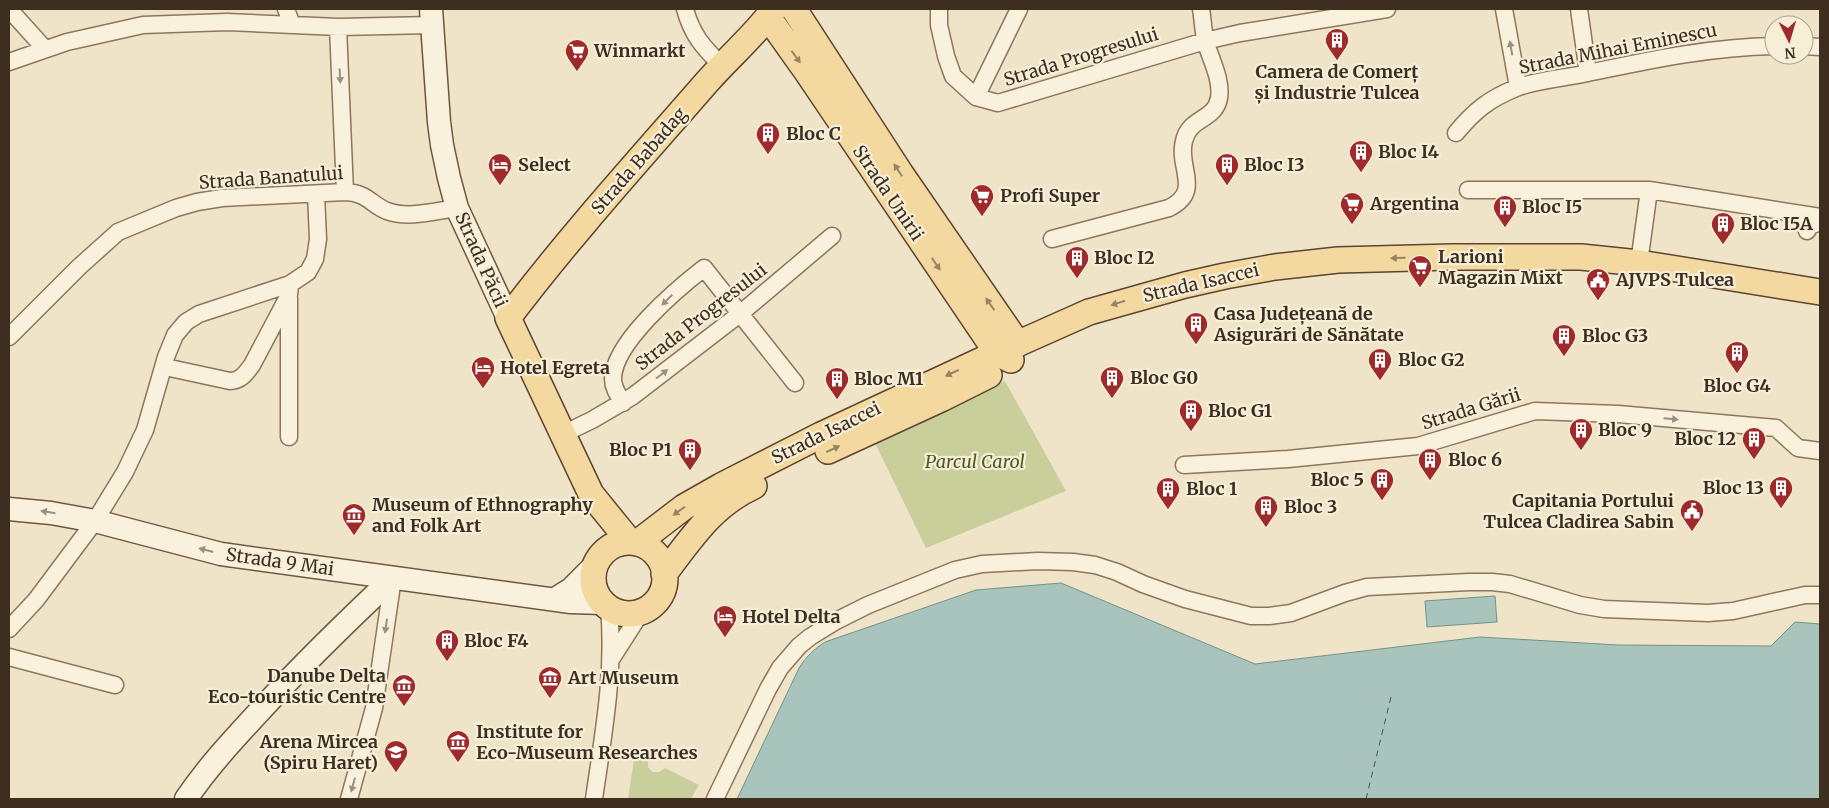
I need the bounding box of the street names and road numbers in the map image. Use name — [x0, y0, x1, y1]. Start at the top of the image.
street label: Strada Mihai Eminescu — [1517, 18, 1719, 79]
street label: Strada Progresului — [1001, 22, 1161, 91]
street label: Strada Babadag — [586, 102, 691, 219]
street label: Strada Unirii — [848, 140, 929, 245]
street label: Strada Banatului — [198, 161, 344, 194]
street label: Strada Păcii — [450, 209, 513, 311]
street label: Strada Progresului — [630, 258, 771, 375]
street label: Strada Isaccei — [1141, 258, 1261, 307]
street label: Strada Gării — [1418, 382, 1523, 435]
street label: Strada Isaccei — [767, 396, 884, 469]
street label: Strada 9 Mai — [225, 543, 336, 580]

